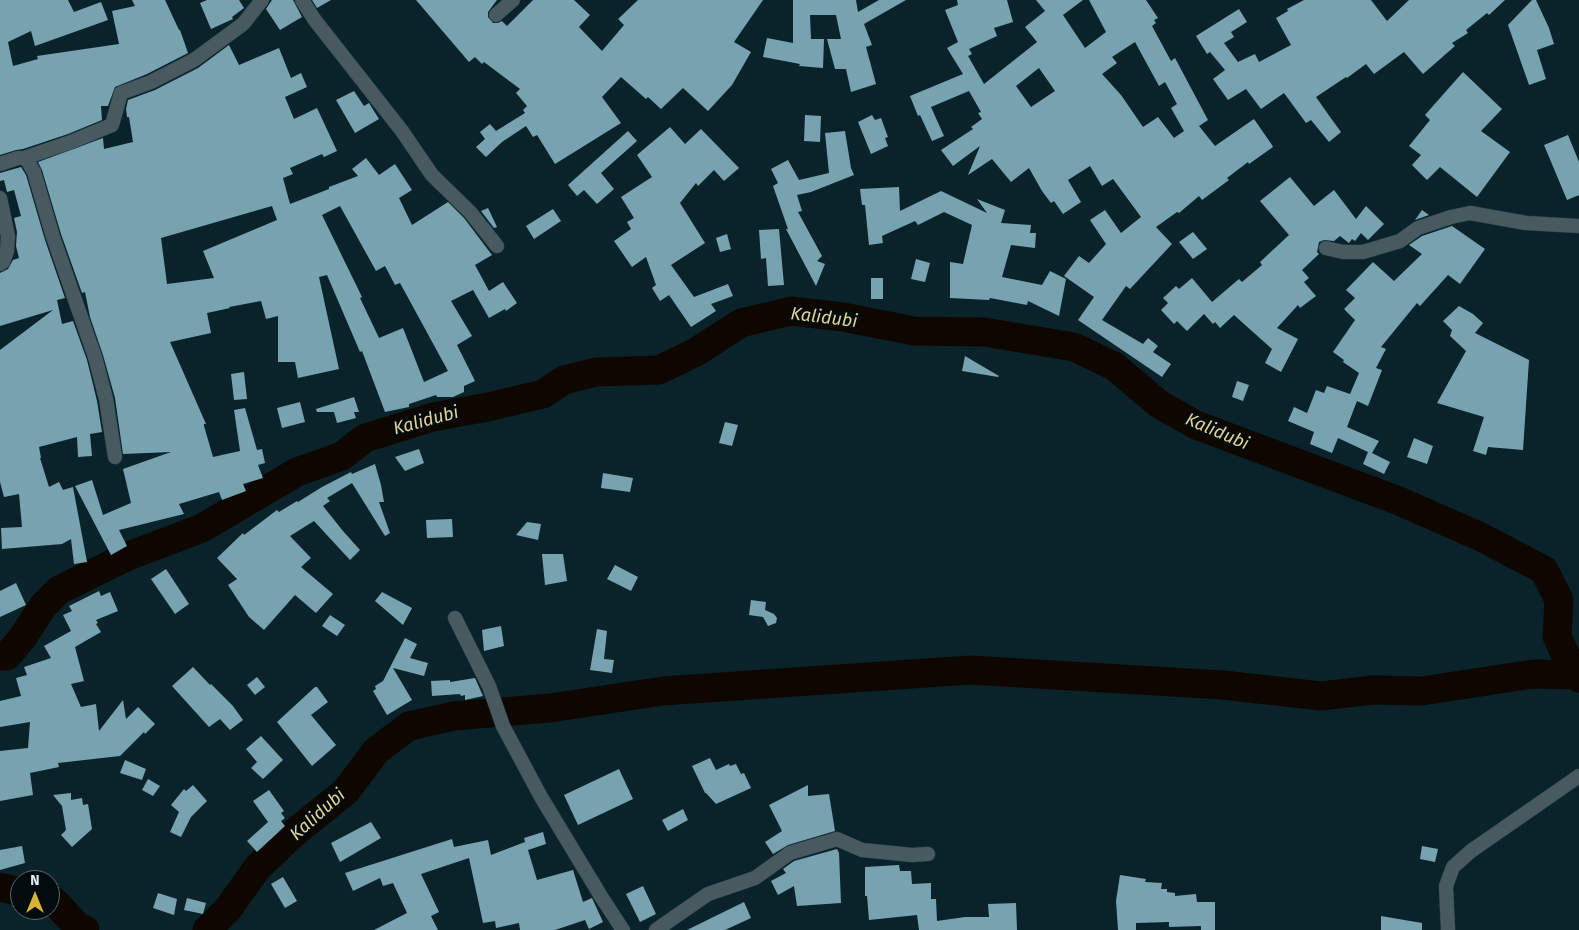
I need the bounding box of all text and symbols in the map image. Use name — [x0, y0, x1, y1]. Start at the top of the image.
water label: Kalidubi — [789, 303, 859, 333]
water label: Kalidubi — [391, 402, 461, 440]
water label: Kalidubi — [1182, 409, 1252, 455]
water label: Kalidubi — [286, 785, 350, 845]
north arrow — [10, 870, 60, 920]
text: N — [30, 872, 40, 889]

